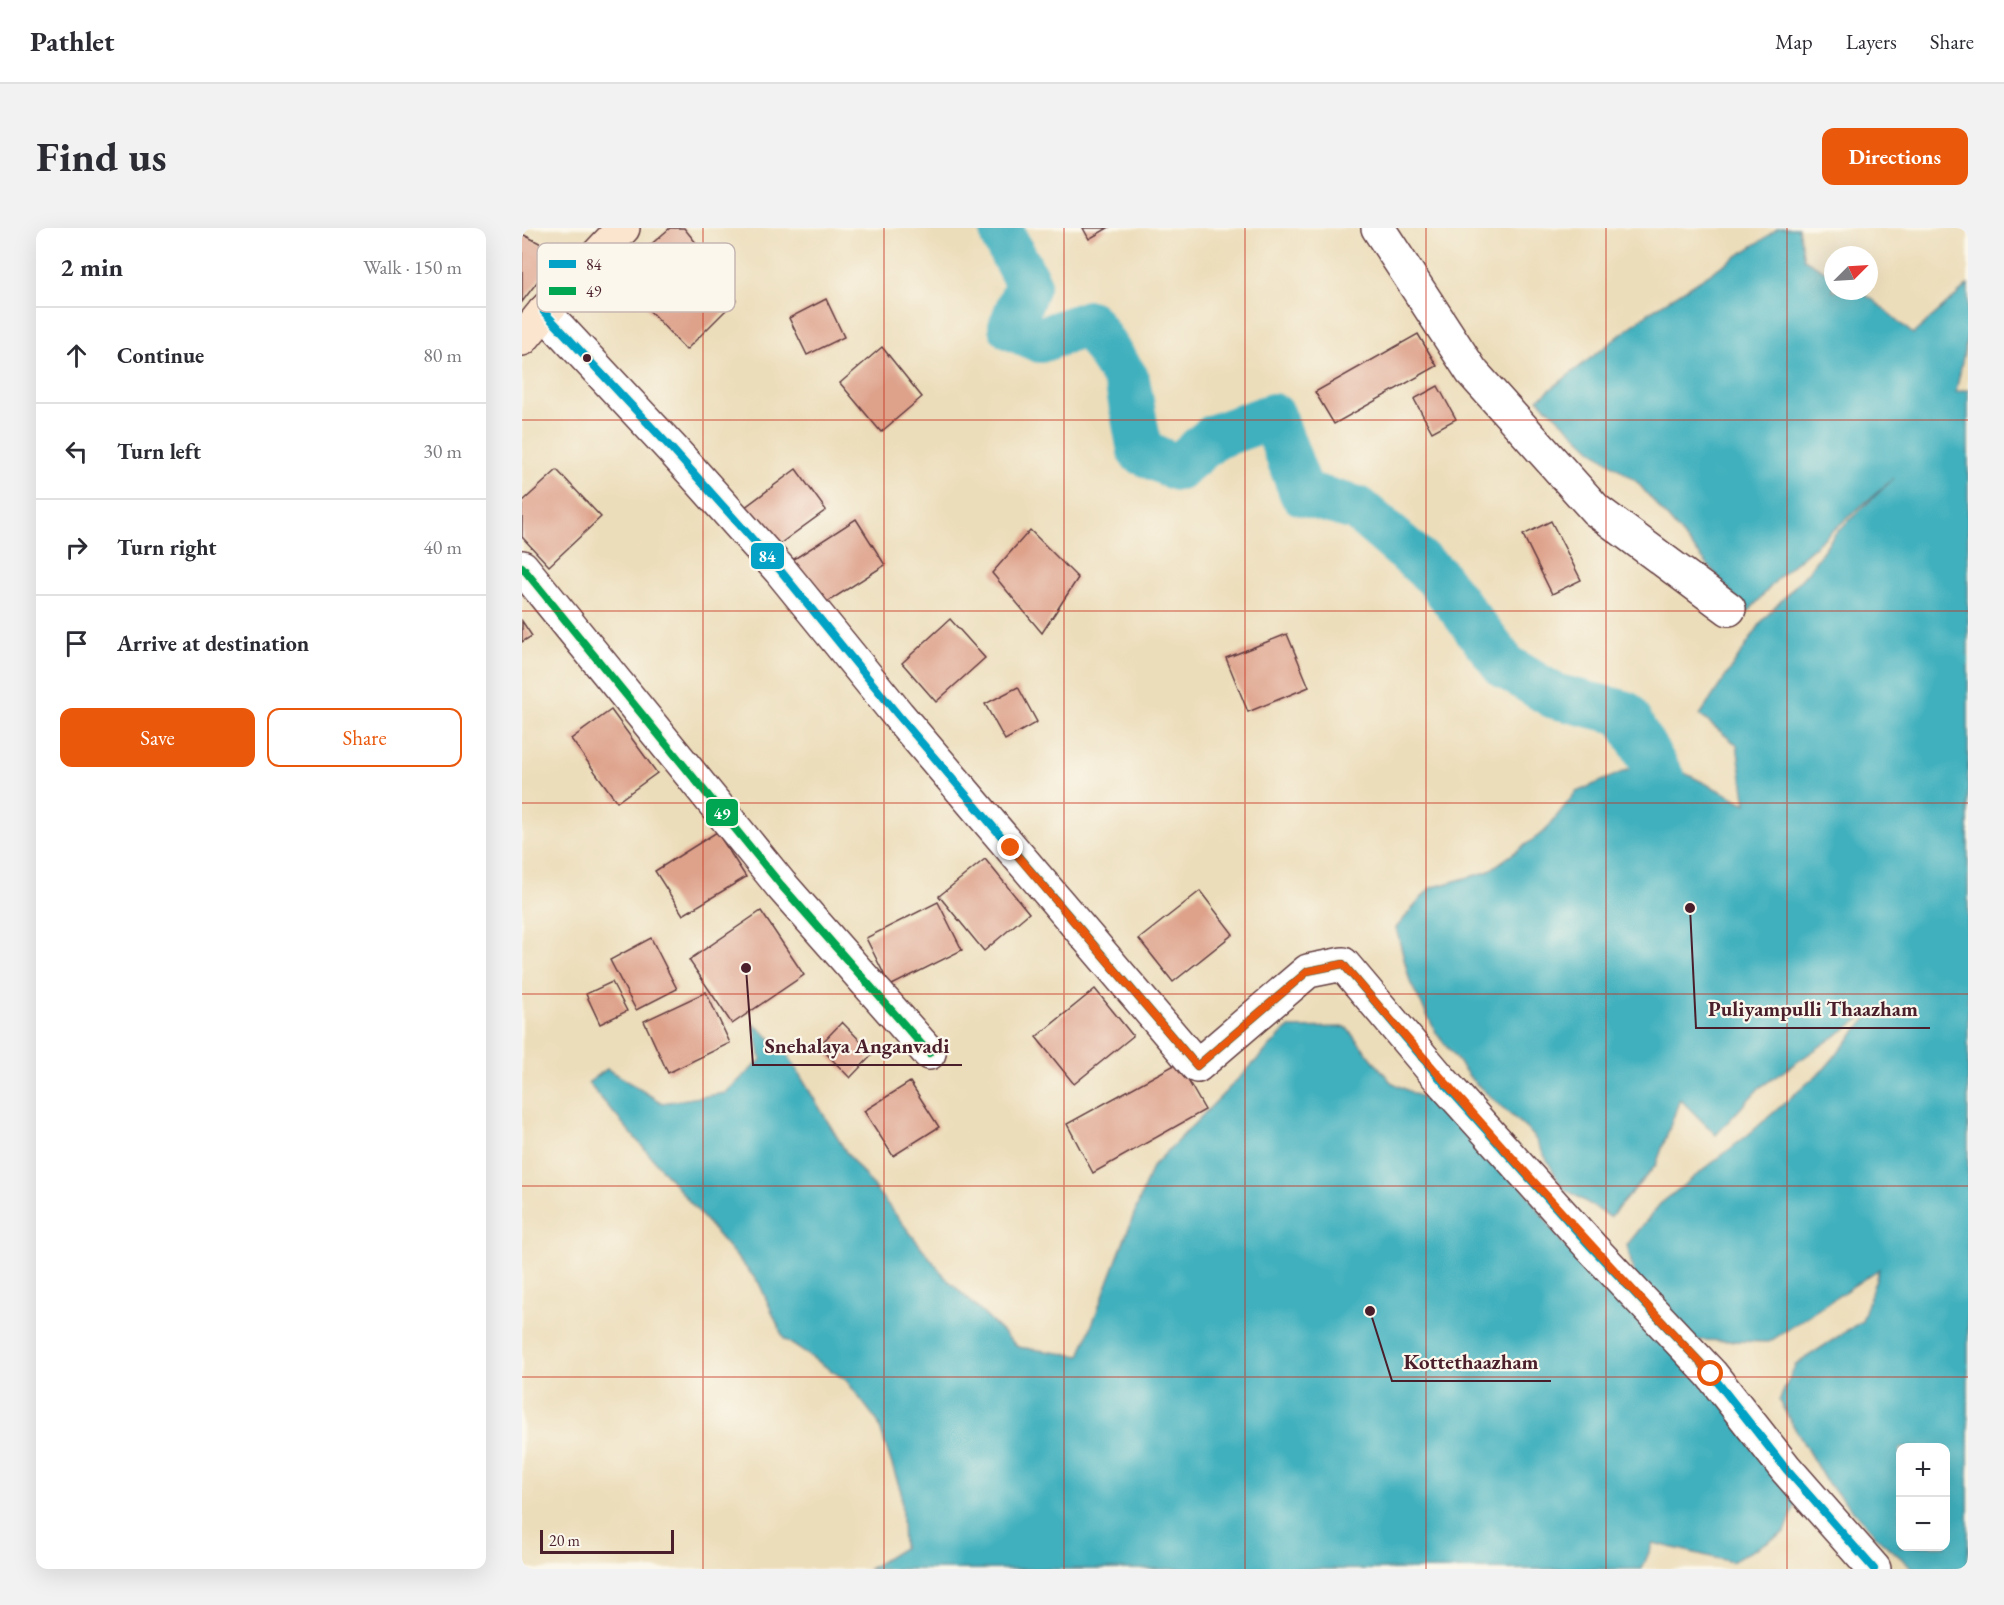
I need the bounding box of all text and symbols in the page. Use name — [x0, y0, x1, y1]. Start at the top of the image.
text: Pathlet — [30, 23, 114, 59]
text: Map — [1775, 28, 1813, 55]
text: Layers — [1846, 28, 1897, 55]
text: Share — [1930, 28, 1974, 55]
button: Directions — [1822, 128, 1968, 185]
text: Find us — [36, 129, 167, 184]
legend — [537, 243, 735, 312]
north arrow — [1824, 246, 1878, 300]
text: 2 min — [60, 250, 123, 284]
text: Walk · 150 m — [363, 254, 462, 280]
text: 84 — [586, 254, 602, 275]
text: 49 — [586, 281, 602, 302]
icon: ahead — [60, 339, 93, 372]
text: Continue — [117, 341, 204, 370]
text: 80 m — [423, 342, 462, 368]
unlabelled marker — [581, 352, 593, 364]
icon: left — [60, 435, 93, 468]
text: Turn left — [117, 437, 201, 466]
text: 30 m — [423, 438, 462, 464]
icon: right — [60, 531, 93, 564]
text: Turn right — [117, 533, 216, 562]
text: 40 m — [423, 534, 462, 560]
line badge: 84 — [750, 542, 785, 570]
text: 84 — [759, 546, 776, 567]
icon: arrive — [60, 627, 93, 660]
text: Arrive at destination — [117, 629, 309, 658]
button: Save — [60, 708, 255, 767]
button: Share — [267, 708, 462, 767]
line badge: 49 — [705, 798, 739, 827]
text: 49 — [714, 803, 731, 824]
route end — [997, 834, 1023, 860]
callout: Puliyampulli Thaazham — [1696, 989, 1930, 1028]
text: Puliyampulli Thaazham — [1708, 995, 1918, 1022]
callout: Snehalaya Anganvadi — [753, 1026, 962, 1065]
text: Snehalaya Anganvadi — [764, 1032, 950, 1059]
callout: Kottethaazham — [1392, 1342, 1551, 1381]
text: Kottethaazham — [1403, 1348, 1539, 1375]
route start — [1697, 1360, 1723, 1386]
map controls — [1896, 1443, 1950, 1551]
button: + — [1896, 1443, 1950, 1497]
button: − — [1896, 1497, 1950, 1551]
scale bar — [540, 1527, 674, 1554]
text: 20 m — [549, 1530, 580, 1551]

